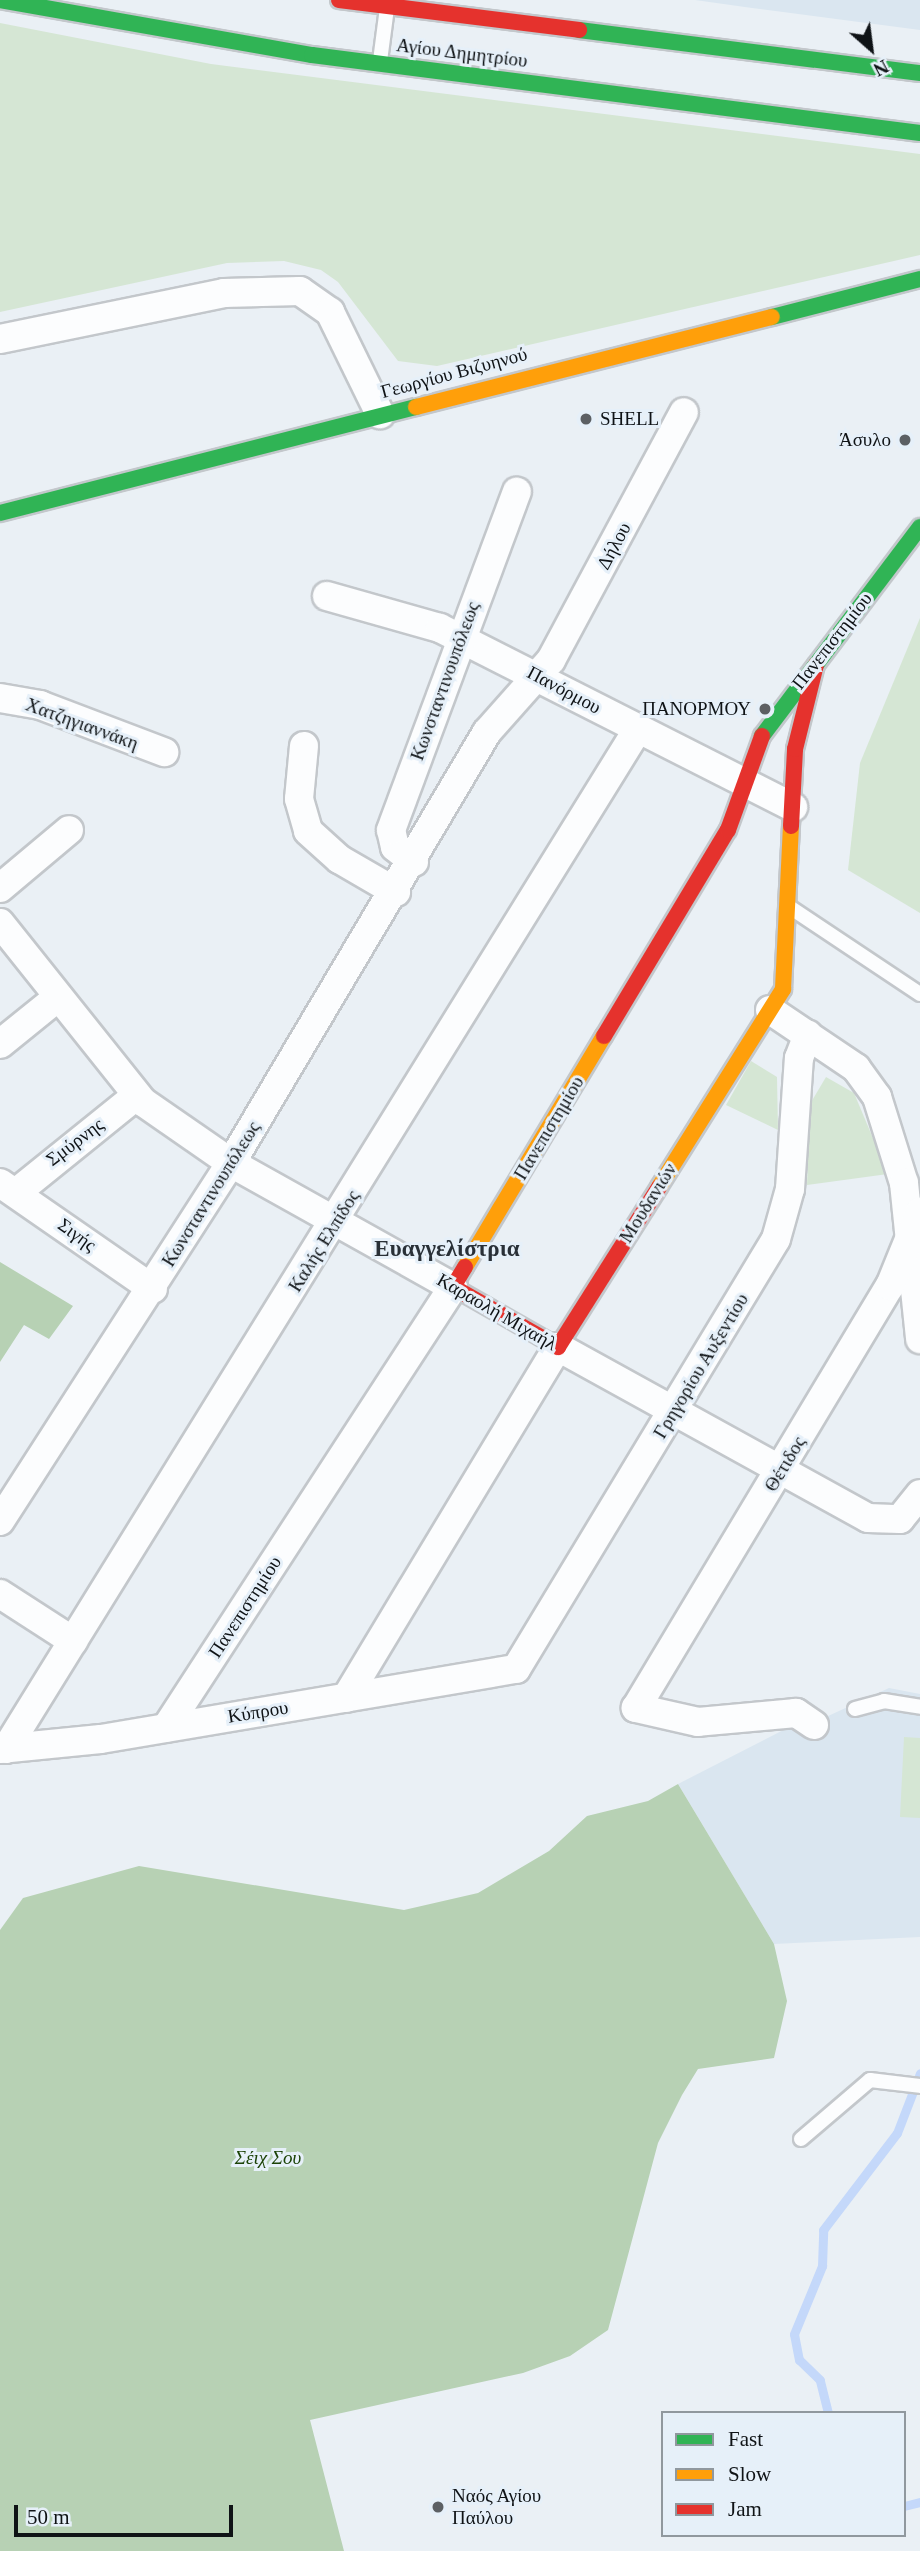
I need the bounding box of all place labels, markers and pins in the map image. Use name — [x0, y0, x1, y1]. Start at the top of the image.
place label: SHELL — [600, 408, 659, 430]
marker: SHELL — [578, 411, 594, 427]
place label: Άσυλο — [839, 429, 891, 451]
marker: Άσυλο — [897, 432, 913, 448]
place label: ΠΑΝΟΡΜΟΥ — [642, 698, 751, 720]
marker: ΠΑΝΟΡΜΟΥ — [757, 701, 773, 717]
place label: Ναός Αγίου Παύλου — [452, 2485, 542, 2529]
marker: Ναός Αγίου Παύλου — [430, 2499, 446, 2515]

